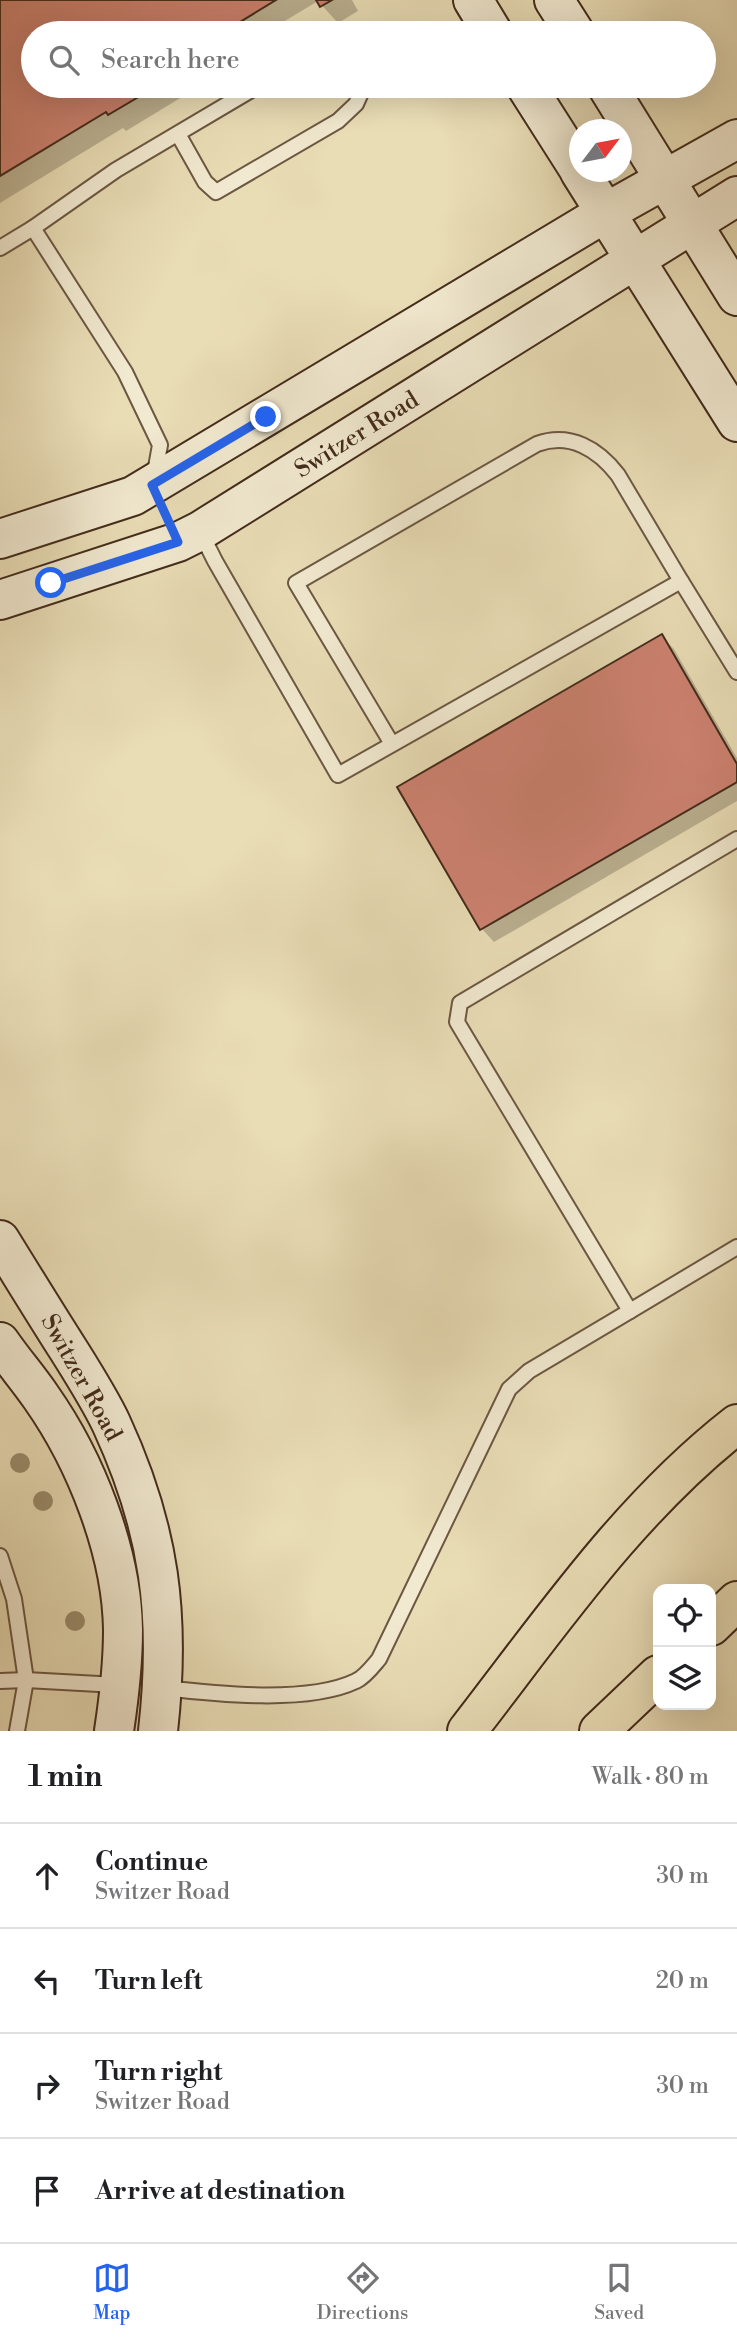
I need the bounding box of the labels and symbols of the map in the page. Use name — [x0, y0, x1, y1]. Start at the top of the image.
north arrow — [569, 119, 632, 182]
street label: Switzer Road — [289, 385, 425, 485]
route end — [250, 401, 281, 432]
route start — [35, 567, 66, 598]
street label: Switzer Road — [34, 1309, 128, 1447]

